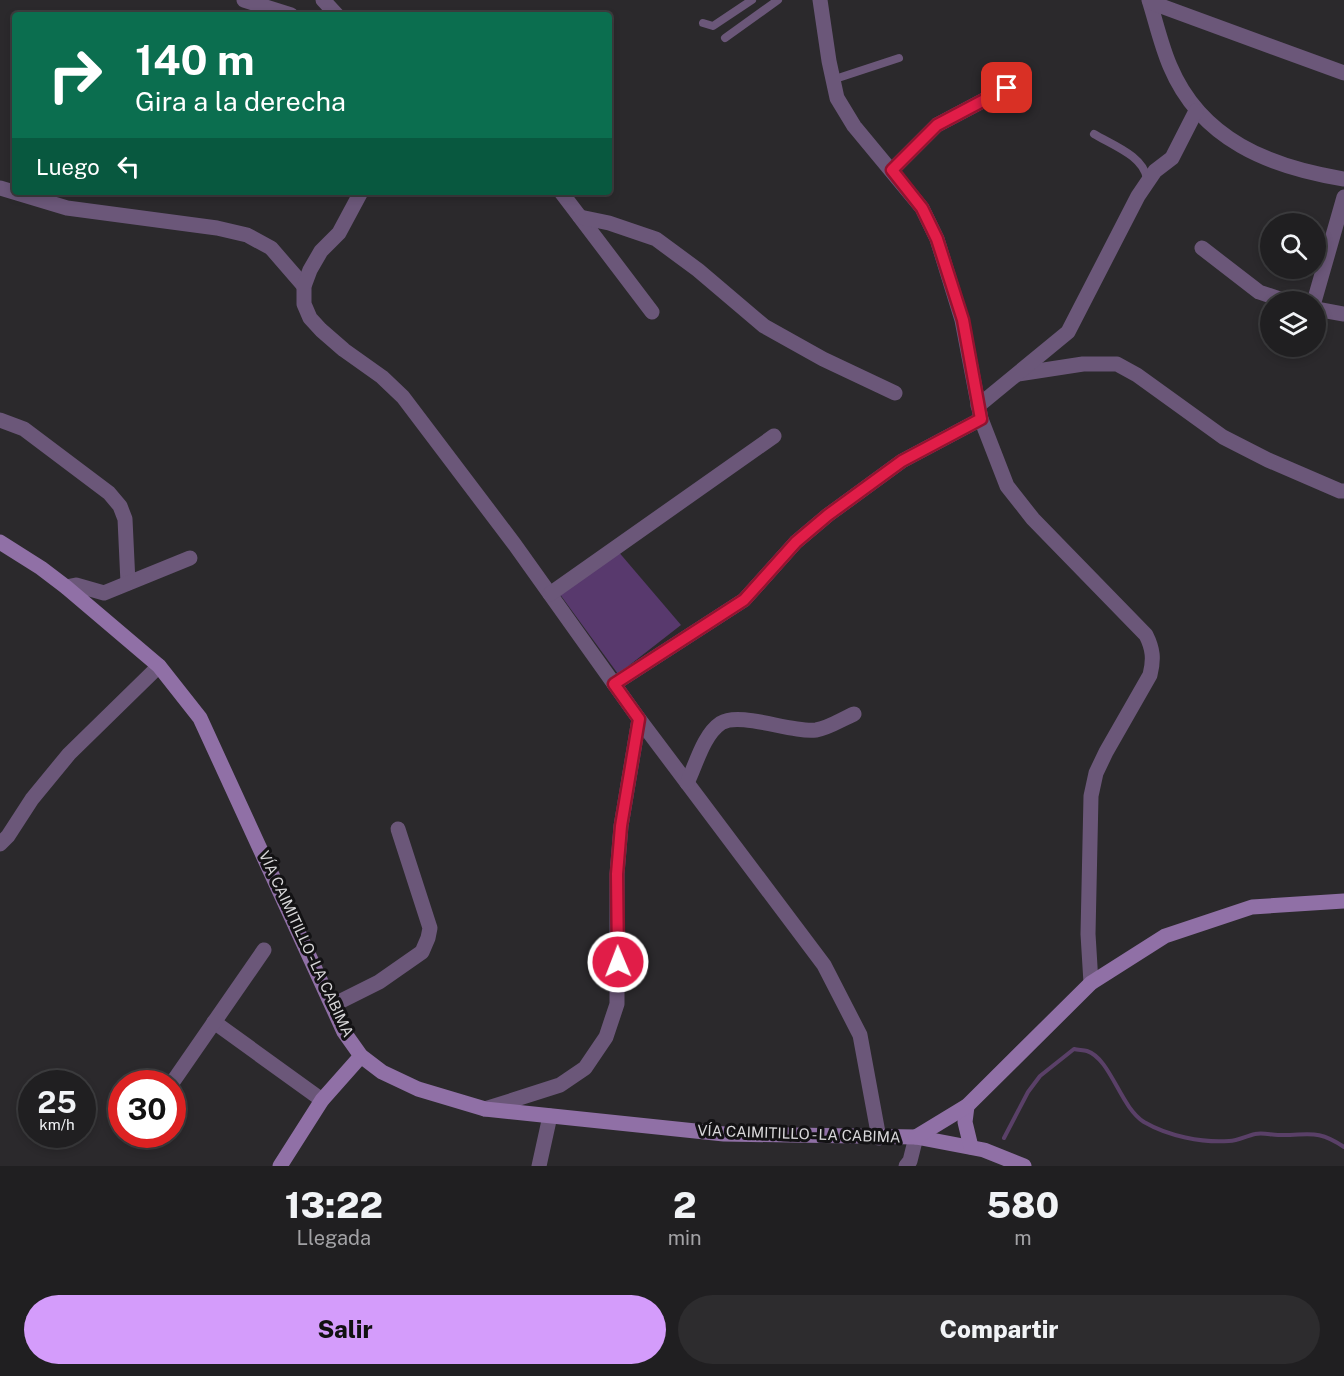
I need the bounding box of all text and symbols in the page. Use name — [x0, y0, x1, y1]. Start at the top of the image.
text: 140 m — [135, 35, 255, 84]
icon: right — [36, 36, 114, 114]
pin — [981, 62, 1032, 113]
icon: arrive — [990, 71, 1023, 104]
text: Gira a la derecha — [135, 85, 346, 117]
icon: left — [112, 150, 145, 183]
text: Luego — [36, 154, 100, 180]
map controls — [1260, 213, 1326, 357]
button: search — [1260, 213, 1326, 279]
button: layers — [1260, 291, 1326, 357]
street label: VÍA CAIMITILLO - LA CABIMA — [256, 848, 357, 1040]
position arrow — [586, 930, 650, 994]
speed limit sign: 30 — [108, 1070, 186, 1148]
text: 25 — [37, 1084, 77, 1120]
text: km/h — [39, 1116, 75, 1133]
street label: VÍA CAIMITILLO - LA CABIMA — [697, 1121, 901, 1146]
text: 13:22 — [285, 1184, 383, 1226]
text: 2 — [673, 1184, 696, 1226]
text: 580 — [986, 1184, 1059, 1226]
text: Llegada — [297, 1226, 371, 1250]
text: min — [668, 1226, 702, 1250]
text: m — [1014, 1226, 1031, 1250]
button: Salir — [24, 1295, 666, 1364]
button: Compartir — [678, 1295, 1320, 1364]

